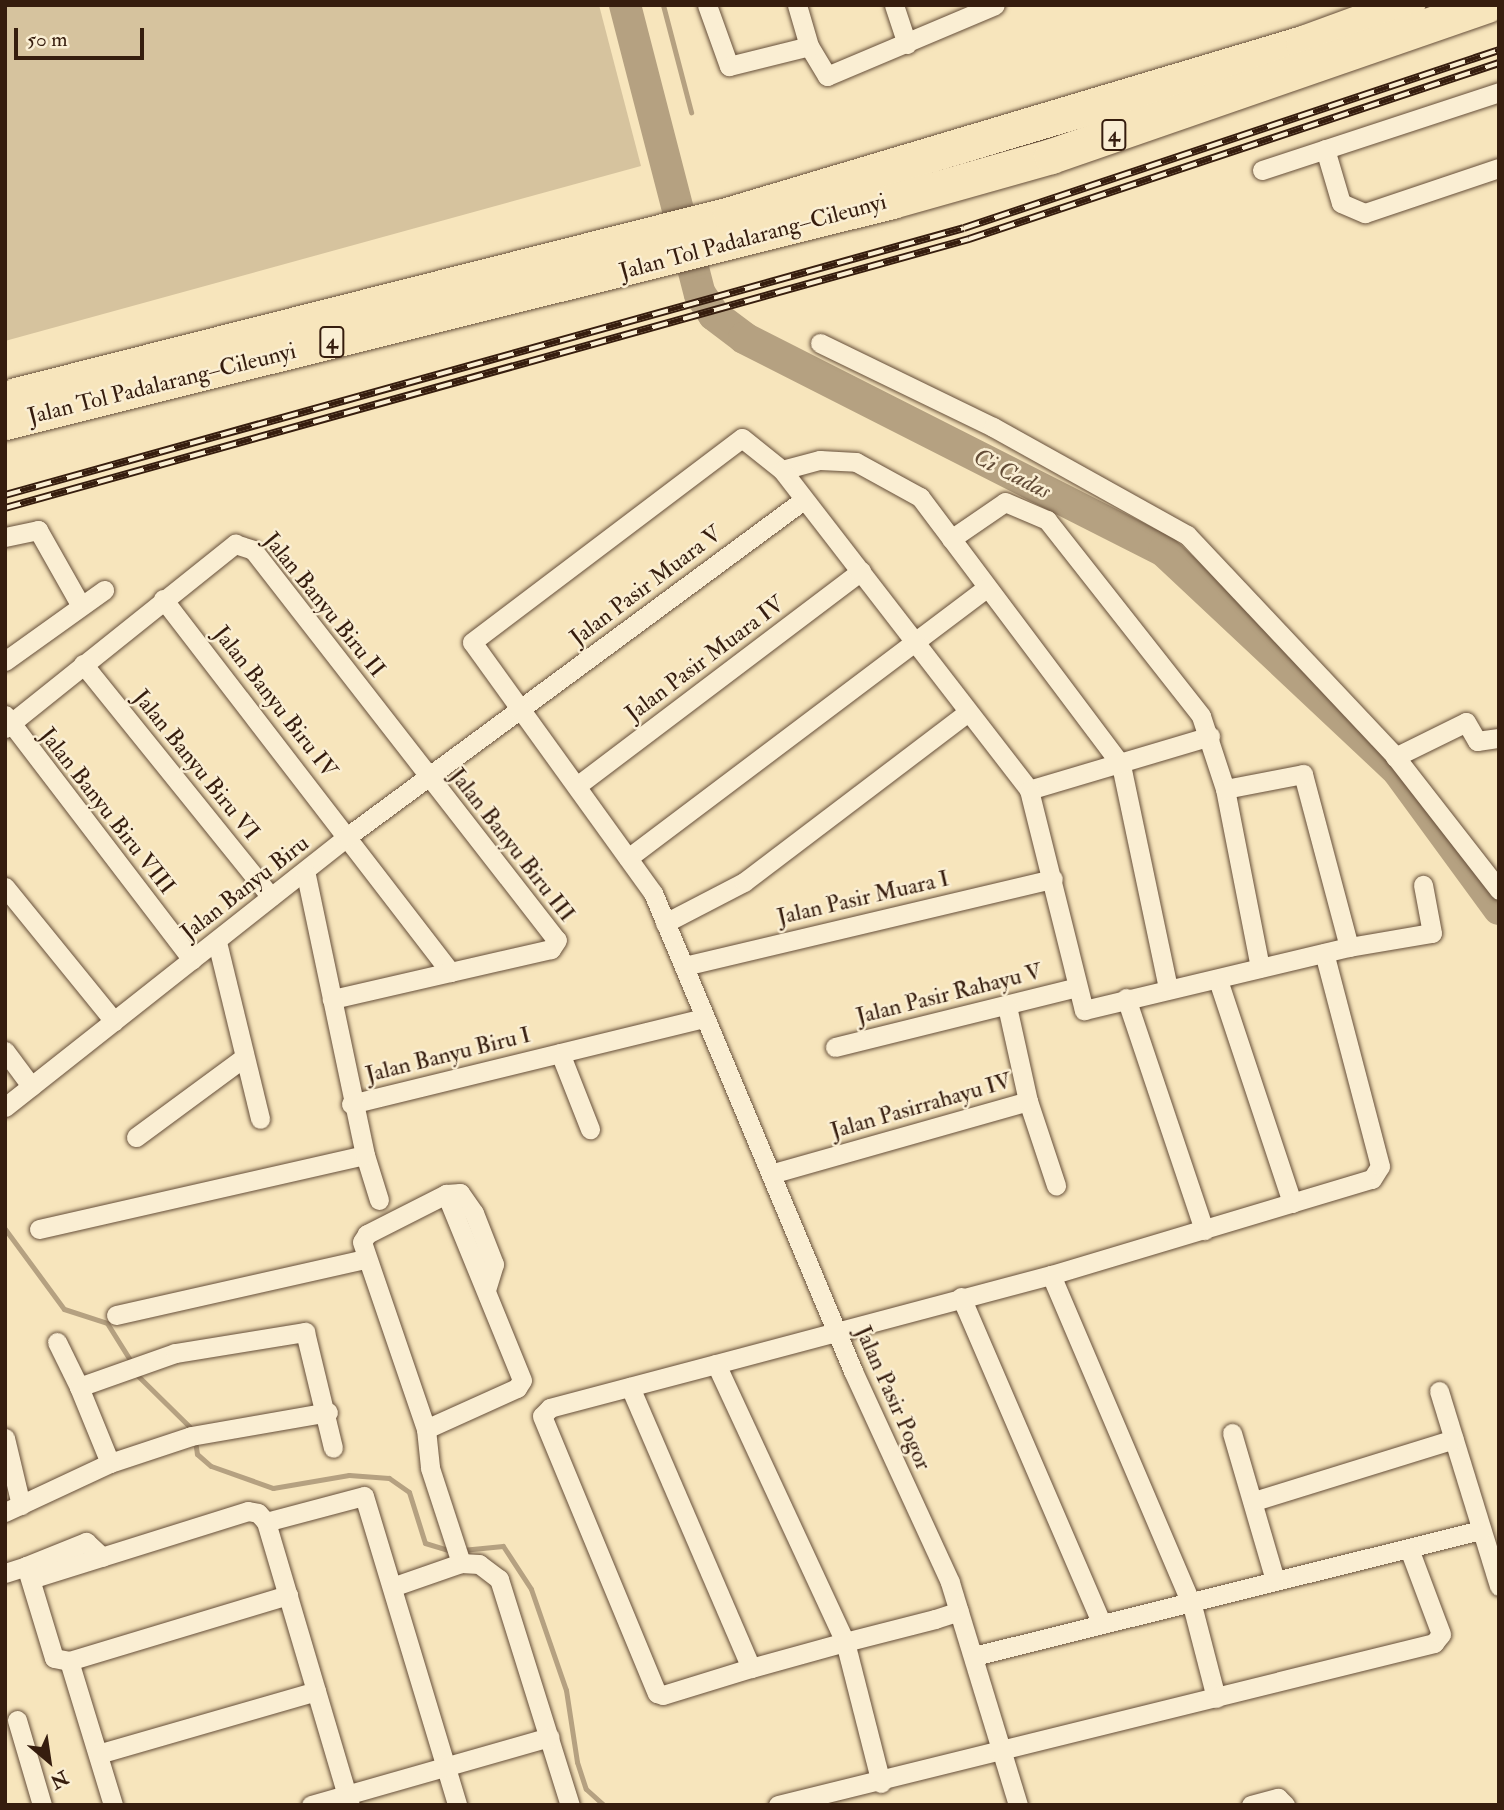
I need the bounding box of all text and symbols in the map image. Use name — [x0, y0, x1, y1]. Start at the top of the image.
scale bar — [18, 14, 147, 58]
text: 50 m — [27, 26, 68, 53]
road number: 4 — [1100, 118, 1128, 152]
street label: Jalan Tol Padalarang–Cileunyi — [616, 188, 890, 286]
road number: 4 — [318, 324, 346, 360]
street label: Jalan Tol Padalarang–Cileunyi — [25, 337, 299, 431]
water label: Ci Cadas — [969, 442, 1055, 506]
street label: Jalan Pasir Muara V — [565, 520, 727, 652]
street label: Jalan Banyu Biru II — [257, 527, 391, 683]
street label: Jalan Pasir Muara IV — [620, 590, 790, 728]
street label: Jalan Banyu Biru IV — [207, 621, 343, 783]
street label: Jalan Banyu Biru VI — [127, 684, 265, 846]
street label: Jalan Banyu Biru VIII — [33, 722, 181, 900]
street label: Jalan Banyu Biru III — [443, 763, 581, 927]
street label: Jalan Banyu Biru — [175, 829, 315, 947]
street label: Jalan Pasir Muara I — [774, 865, 952, 931]
street label: Jalan Pasir Rahayu V — [853, 958, 1045, 1030]
street label: Jalan Banyu Biru I — [363, 1021, 533, 1089]
street label: Jalan Pasirrahayu IV — [827, 1067, 1015, 1145]
street label: Jalan Pasir Pogor — [849, 1322, 937, 1474]
north arrow — [14, 1726, 84, 1796]
text: N — [46, 1765, 72, 1794]

